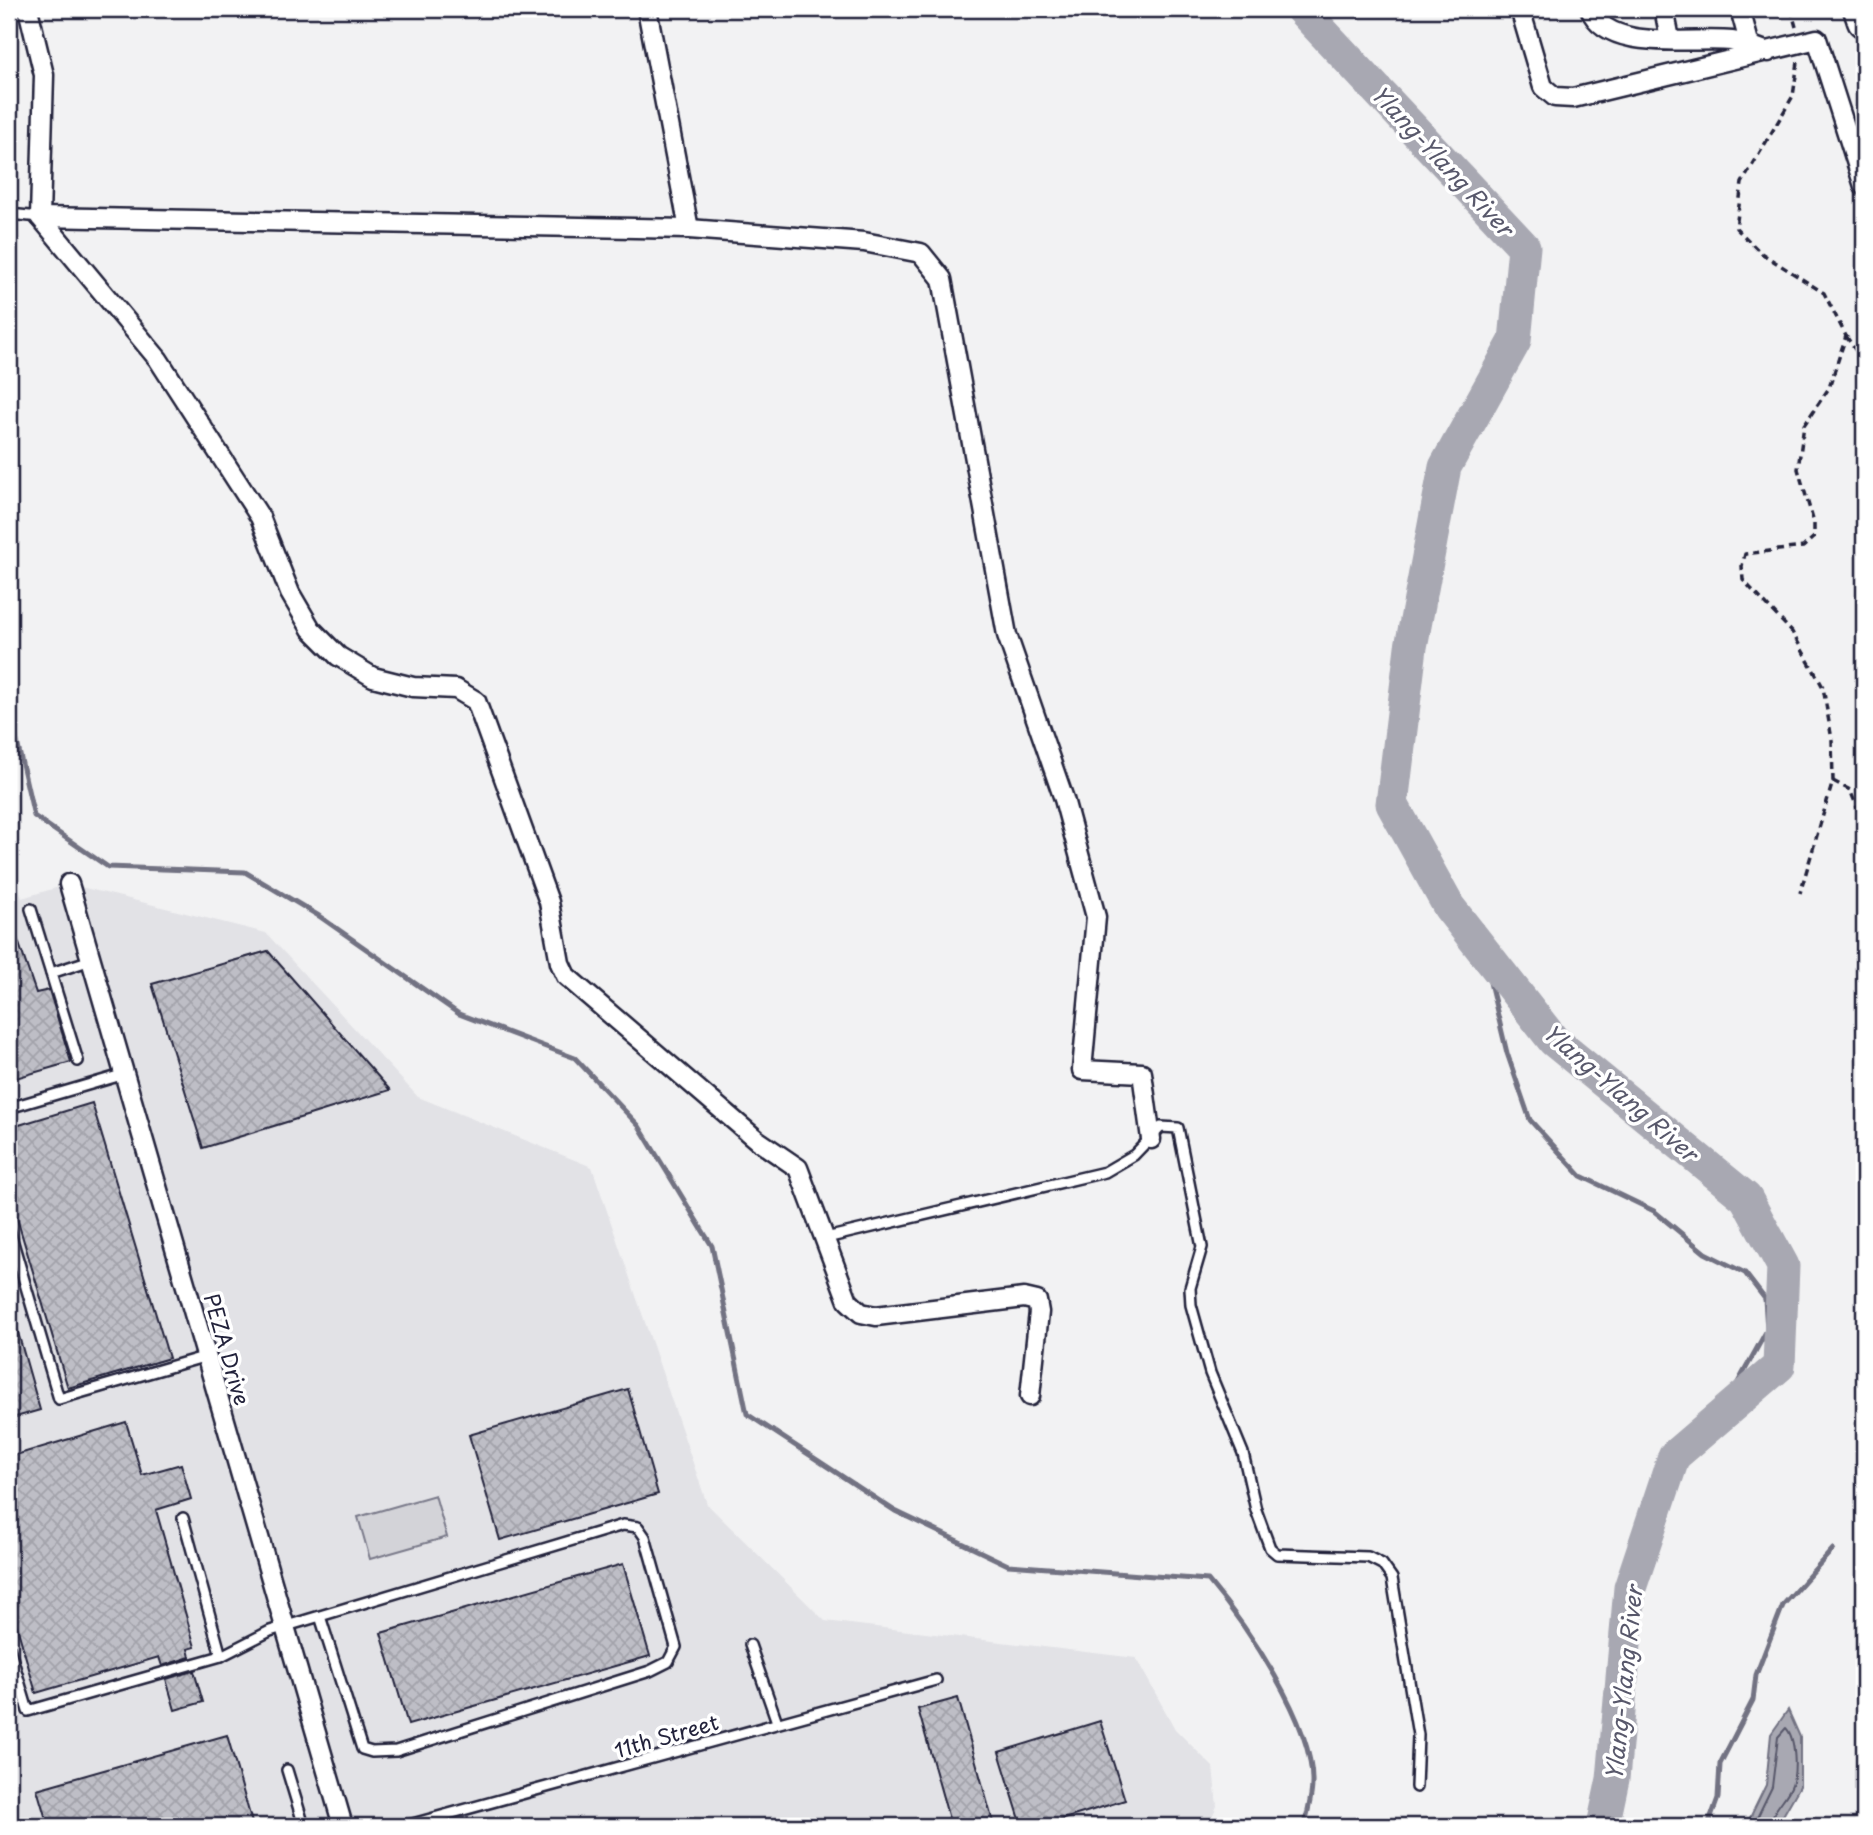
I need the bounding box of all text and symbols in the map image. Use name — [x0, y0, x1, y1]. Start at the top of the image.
water label: Ylang-Ylang River — [1364, 77, 1525, 246]
water label: Ylang-Ylang River — [1536, 1015, 1709, 1171]
street label: PEZA Drive — [197, 1289, 259, 1409]
water label: Ylang-Ylang River — [1595, 1581, 1651, 1782]
street label: 11th Street — [610, 1705, 722, 1765]

